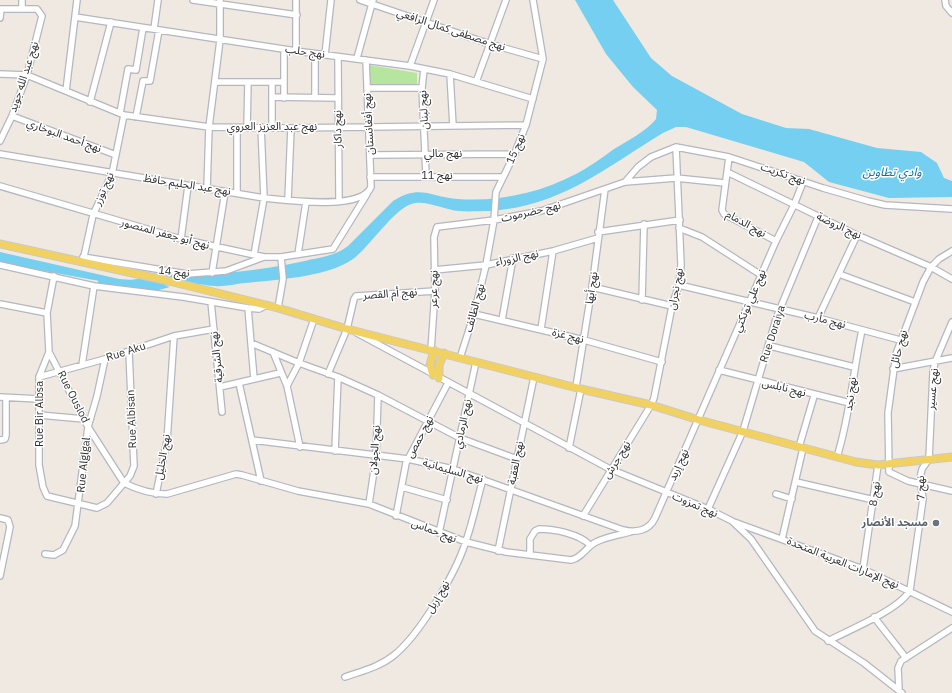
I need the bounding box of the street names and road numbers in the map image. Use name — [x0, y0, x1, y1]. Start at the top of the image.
street label: نهج مصطفى كمال الرافعي — [395, 6, 507, 54]
street label: نهج عبد الله جويد — [6, 40, 42, 114]
street label: نهج حلب — [284, 43, 326, 61]
street label: نهج لبنان — [416, 90, 432, 130]
street label: نهج أفغانستان — [361, 93, 377, 155]
street label: نهج داكار — [331, 110, 345, 148]
street label: نهج أحمد البوخاري — [25, 116, 103, 156]
street label: نهج عبد العزيز العروي — [227, 120, 317, 134]
street label: نهج 15 — [504, 132, 528, 166]
street label: نهج مالي — [424, 147, 462, 161]
street label: نهج تكريت — [759, 160, 807, 188]
street label: نهج 11 — [421, 169, 453, 183]
street label: نهج توزر — [91, 170, 117, 208]
street label: نهج عبد الحليم حافظ — [142, 172, 232, 198]
street label: نهج حضرموت — [500, 199, 562, 225]
street label: نهج الدمام — [724, 208, 768, 240]
street label: نهج الروضة — [814, 210, 864, 242]
street label: نهج أبو جعفر المنصور — [119, 216, 211, 252]
street label: نهج الزوراء — [494, 247, 540, 269]
street label: نهج 14 — [158, 264, 190, 280]
street label: نهج نجران — [665, 267, 687, 311]
street label: نهج علي تونكتي — [731, 268, 769, 334]
street label: نهج عرعر — [427, 270, 441, 308]
street label: نهج أبها — [583, 271, 601, 305]
street label: نهج الطائف — [462, 282, 488, 334]
street label: نهج أم القصر — [362, 286, 418, 302]
street label: Rue Doraiya — [758, 304, 788, 364]
street label: نهج مأرب — [803, 308, 847, 332]
street label: نهج غزة — [551, 326, 585, 346]
street label: نهج حائل — [887, 328, 911, 370]
street label: نهج الشرقية — [208, 331, 226, 383]
street label: Rue Aku — [105, 339, 147, 365]
street label: نهج عسير — [925, 368, 941, 410]
street label: Rue Ouslod — [54, 369, 92, 425]
street label: نهج نابلس — [761, 376, 807, 400]
street label: نهج نجد — [842, 376, 860, 412]
street label: Rue Bir Albsa — [33, 381, 47, 447]
street label: Rue Albisan — [124, 390, 140, 448]
street label: نهج الرمادي — [451, 398, 475, 450]
street label: نهج حمص — [403, 414, 437, 460]
street label: نهج الجولان — [367, 425, 383, 475]
street label: نهج الخليل — [152, 433, 174, 481]
street label: Rue Alglgal — [75, 437, 93, 493]
street label: نهج جرش — [600, 439, 634, 481]
street label: نهج العقبة — [505, 440, 527, 486]
street label: نهج إربد — [666, 447, 692, 483]
street label: نهج السليمانية — [421, 456, 485, 486]
street label: نهج 7 — [914, 475, 928, 501]
street label: نهج 8 — [867, 481, 883, 507]
street label: نهج تمزوت — [670, 490, 720, 520]
street label: نهج حماس — [409, 516, 459, 546]
street label: نهج الإمارات العربية المتحدة — [785, 534, 901, 592]
street label: نهج إربل — [423, 578, 453, 616]

